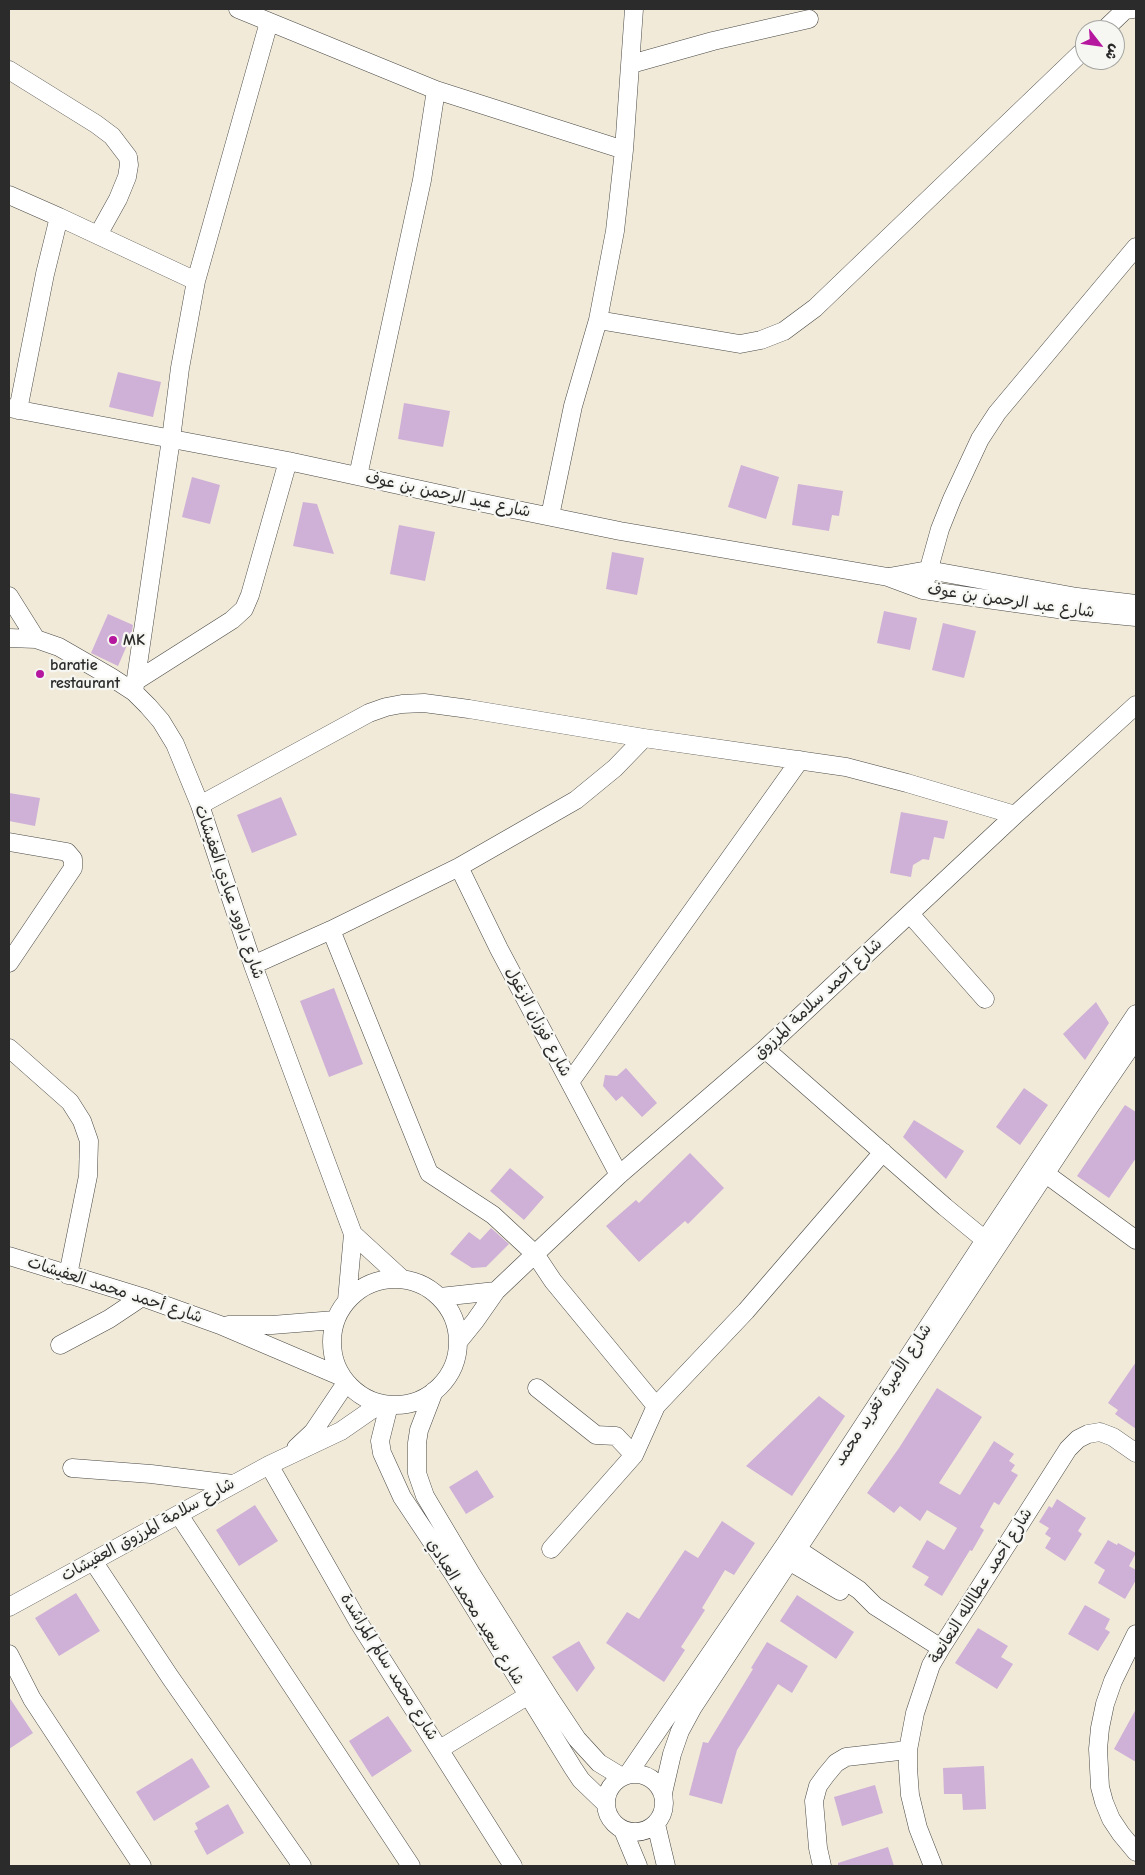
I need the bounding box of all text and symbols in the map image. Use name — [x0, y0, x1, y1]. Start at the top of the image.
north arrow — [1075, 20, 1125, 70]
text: ش — [1101, 41, 1124, 63]
street label: شارع عبد الرحمن بن عوف — [364, 468, 532, 522]
street label: شارع عبد الرحمن بن عوف — [926, 580, 1096, 622]
place label: MK — [123, 630, 145, 650]
marker: MK — [107, 634, 119, 646]
place label: baratie restaurant — [50, 655, 120, 693]
marker: baratie restaurant — [34, 668, 46, 680]
street label: شارع داوود عبادي العفيشات — [190, 802, 268, 982]
street label: شارع أحمد سلامة المرزوق — [750, 934, 886, 1064]
street label: شارع فوزان الزغول — [501, 964, 575, 1080]
street label: شارع أحمد محمد العفيشات — [25, 1253, 205, 1327]
street label: شارع الأميرة تغريد محمد — [830, 1320, 936, 1470]
street label: شارع سلامة المرزوق العفيشات — [58, 1474, 238, 1586]
street label: شارع أحمد عطاالله النعانعة — [925, 1505, 1037, 1667]
street label: شارع سعيد محمد العبادي — [422, 1535, 528, 1689]
street label: شارع محمد سالم المراشدة — [336, 1590, 442, 1744]

